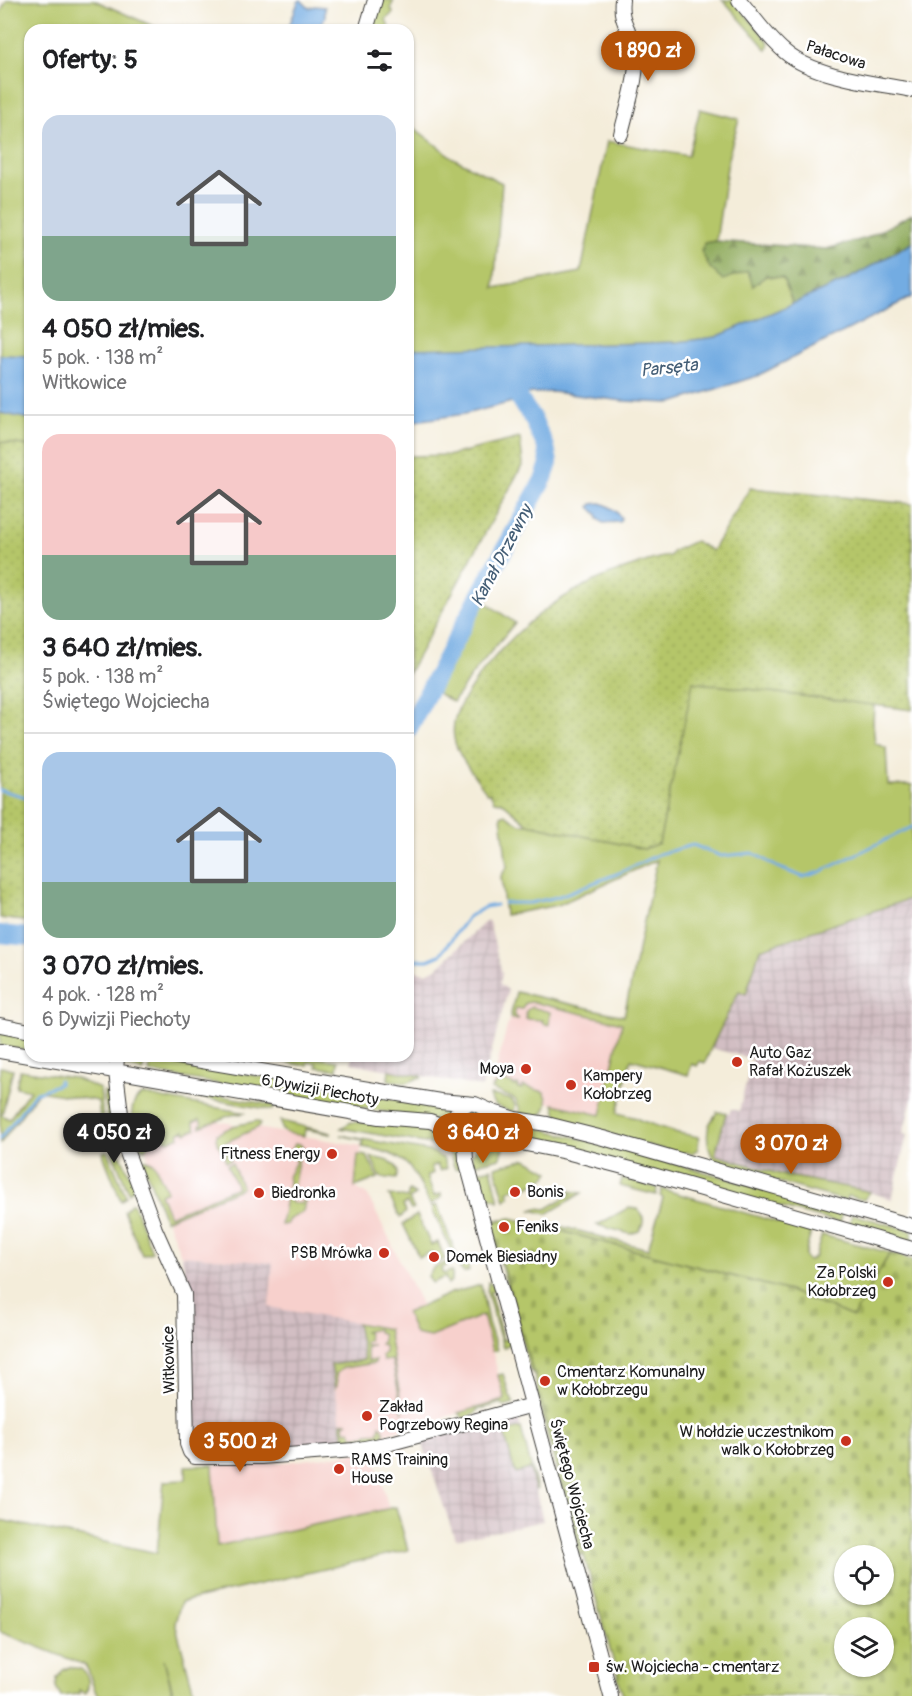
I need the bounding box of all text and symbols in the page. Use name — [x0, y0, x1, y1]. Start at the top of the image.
pin: 1 890 zł — [586, 31, 710, 82]
street label: Pałacowa — [804, 36, 868, 74]
text: 1 890 zł — [615, 38, 681, 63]
text: Oferty: 5 — [42, 44, 138, 76]
icon: filters — [363, 44, 396, 77]
icon: home — [165, 154, 273, 262]
text: 4 050 zł/mies. — [42, 313, 205, 345]
text: 5 pok. · 138 m² — [42, 345, 163, 370]
water label: Parsęta — [639, 353, 700, 382]
text: Witkowice — [42, 370, 127, 395]
icon: home — [165, 473, 273, 581]
water label: Kanał Drzewny — [466, 499, 539, 611]
text: 3 640 zł/mies. — [42, 632, 203, 664]
text: 5 pok. · 138 m² — [42, 664, 163, 689]
text: Świętego Wojciecha — [42, 689, 209, 714]
icon: home — [165, 791, 273, 899]
text: 3 070 zł/mies. — [42, 950, 204, 982]
text: 4 pok. · 128 m² — [42, 982, 164, 1007]
text: 6 Dywizji Piechoty — [42, 1007, 190, 1032]
place label: Auto Gaz Rafał Kożuszek — [749, 1043, 851, 1081]
marker: Auto Gaz Rafał Kożuszek — [730, 1055, 744, 1069]
place label: Moya — [480, 1059, 514, 1079]
marker: Moya — [519, 1062, 533, 1076]
place label: Kampery Kołobrzeg — [583, 1066, 652, 1104]
street label: 6 Dywizji Piechoty — [260, 1070, 380, 1110]
marker: Kampery Kołobrzeg — [564, 1078, 578, 1092]
pin: 4 050 zł — [52, 1113, 176, 1164]
pin: 3 640 zł — [421, 1113, 545, 1164]
text: 4 050 zł — [77, 1120, 151, 1145]
text: 3 640 zł — [447, 1120, 519, 1145]
pin: 3 070 zł — [729, 1124, 853, 1175]
text: 3 070 zł — [754, 1131, 828, 1156]
place label: Fitness Energy — [220, 1144, 320, 1164]
marker: Fitness Energy — [325, 1147, 339, 1161]
place label: Bonis — [527, 1182, 564, 1202]
place label: Biedronka — [271, 1183, 336, 1203]
marker: Bonis — [508, 1185, 522, 1199]
marker: Biedronka — [252, 1186, 266, 1200]
place label: Feniks — [516, 1217, 558, 1237]
marker: Feniks — [497, 1220, 511, 1234]
place label: PSB Mrówka — [290, 1243, 372, 1263]
marker: PSB Mrówka — [377, 1246, 391, 1260]
place label: Domek Biesiadny — [446, 1247, 557, 1267]
marker: Domek Biesiadny — [427, 1250, 441, 1264]
place label: Za Polski Kołobrzeg — [807, 1263, 876, 1301]
marker: Za Polski Kołobrzeg — [881, 1275, 895, 1289]
street label: Witkowice — [158, 1326, 180, 1394]
place label: Cmentarz Komunalny w Kołobrzegu — [557, 1362, 705, 1400]
marker: Cmentarz Komunalny w Kołobrzegu — [538, 1374, 552, 1388]
place label: Zakład Pogrzebowy Regina — [379, 1397, 508, 1435]
marker: Zakład Pogrzebowy Regina — [360, 1409, 374, 1423]
street label: Świętego Wojciecha — [545, 1417, 599, 1551]
pin: 3 500 zł — [178, 1422, 302, 1473]
place label: W hołdzie uczestnikom walk o Kołobrzeg — [680, 1422, 834, 1460]
text: 3 500 zł — [203, 1429, 277, 1454]
marker: W hołdzie uczestnikom walk o Kołobrzeg — [839, 1434, 853, 1448]
place label: RAMS Training House — [351, 1450, 448, 1488]
marker: RAMS Training House — [332, 1462, 346, 1476]
map controls — [834, 1545, 894, 1677]
button: locate — [834, 1545, 894, 1605]
button: layers — [834, 1617, 894, 1677]
place label: św. Wojciecha - cmentarz — [606, 1657, 779, 1677]
marker: św. Wojciecha - cmentarz — [587, 1660, 601, 1674]

